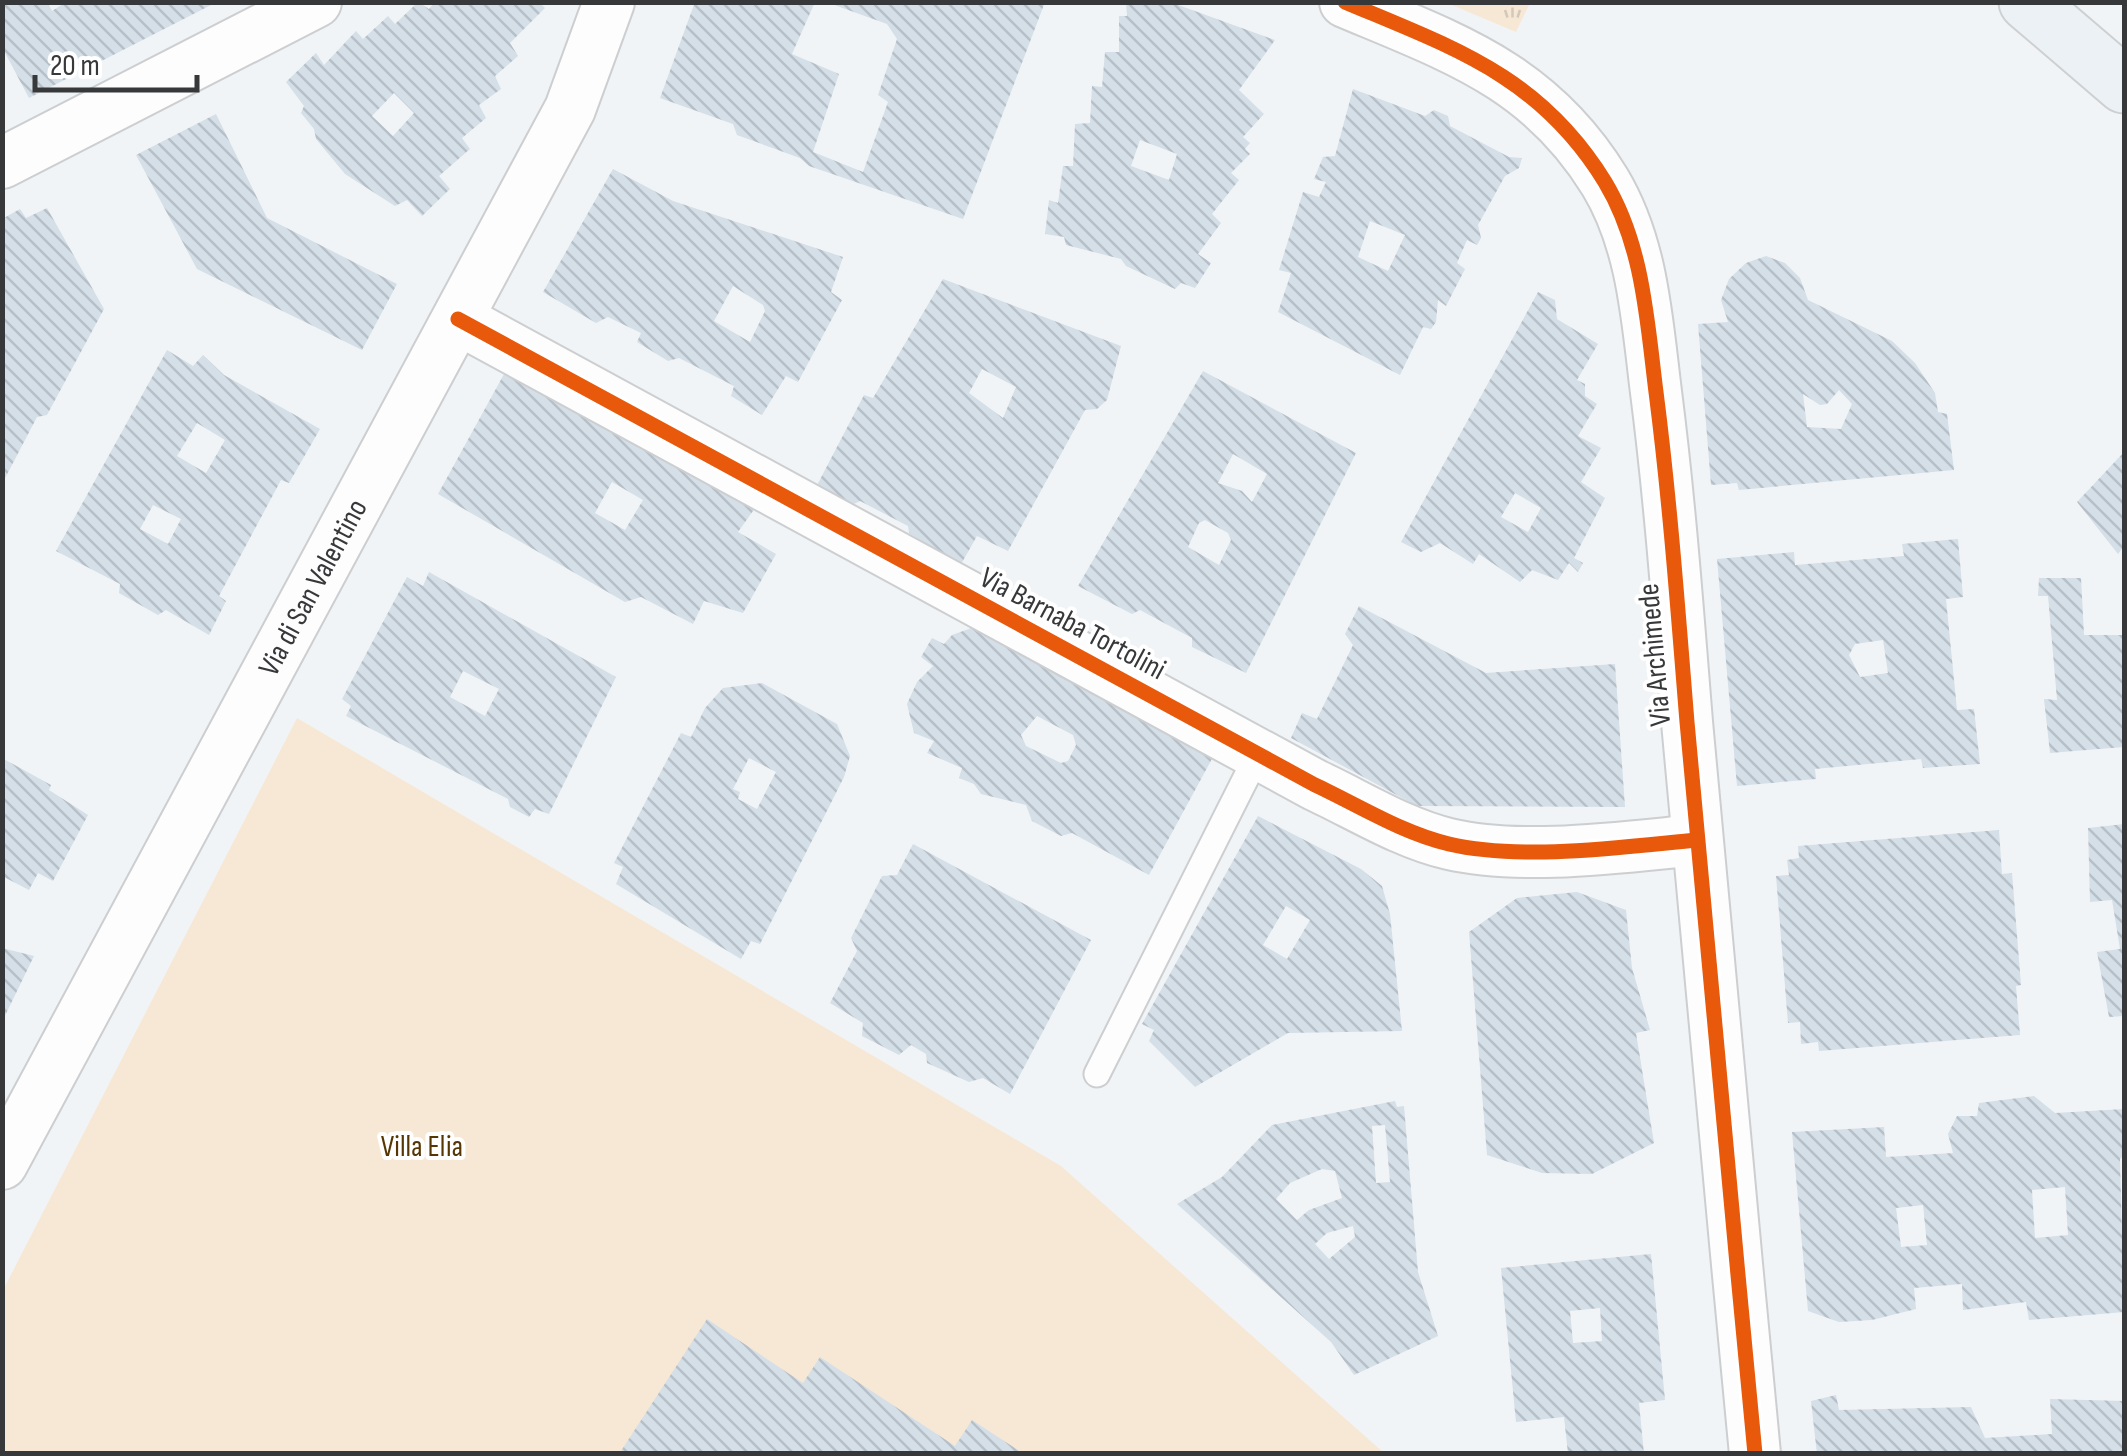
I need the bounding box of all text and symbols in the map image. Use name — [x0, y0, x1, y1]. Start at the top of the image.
scale bar — [35, 30, 198, 92]
text: 20 m — [50, 48, 100, 84]
street label: Via di San Valentino — [251, 493, 376, 682]
street label: Via Barnaba Tortolini — [973, 560, 1172, 688]
street label: Via Archimede — [1631, 582, 1679, 728]
park label: Villa Elia — [381, 1129, 463, 1165]

